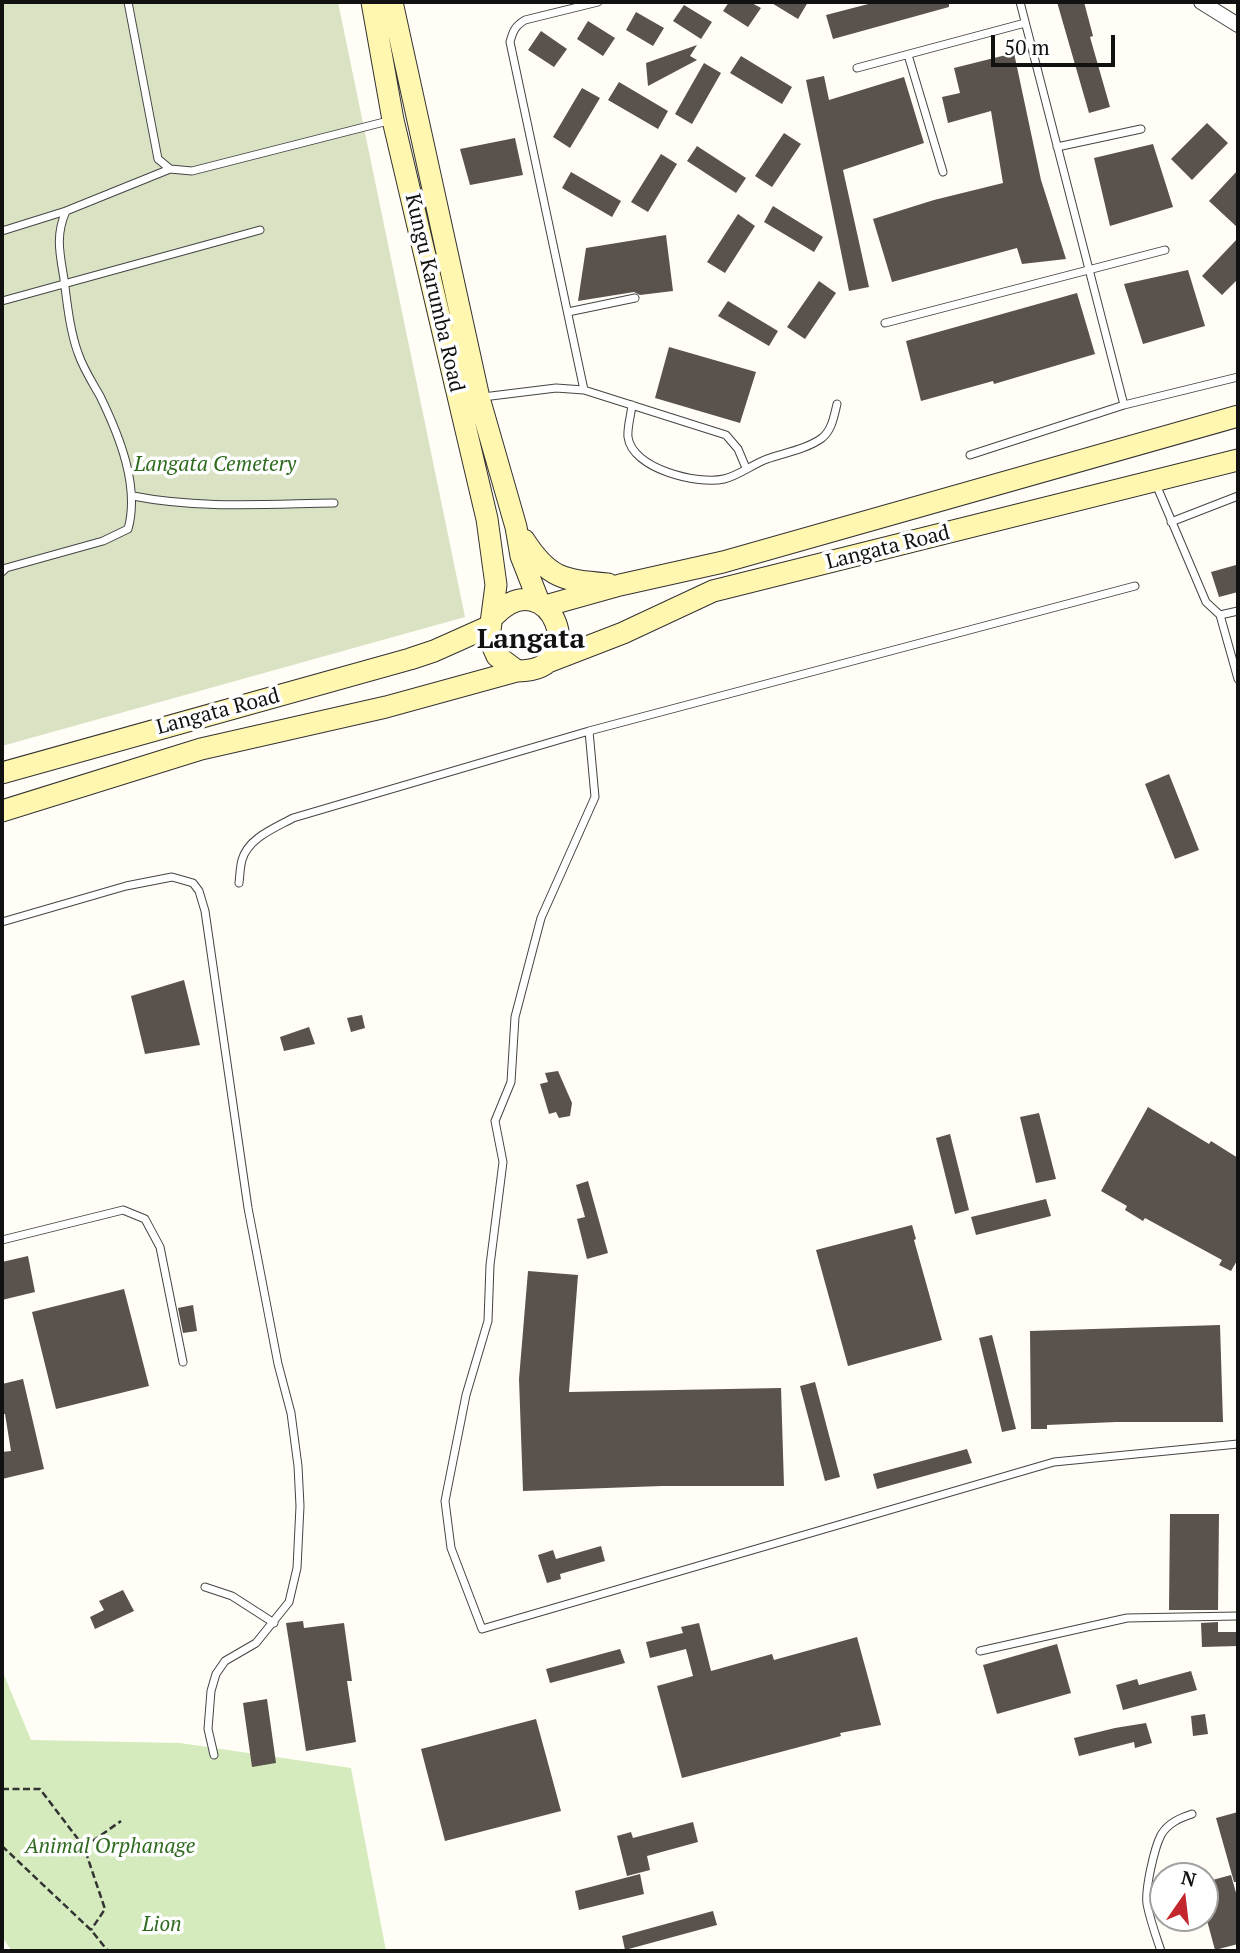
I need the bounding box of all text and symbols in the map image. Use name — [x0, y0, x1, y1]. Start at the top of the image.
scale bar — [995, 21, 1119, 65]
text: 50 m — [1004, 33, 1050, 61]
street label: Kungu Karumba Road — [399, 191, 469, 395]
park label: Langata Cemetery — [134, 452, 296, 478]
street label: Langata Road — [824, 520, 952, 576]
district label: Langata — [477, 623, 585, 657]
street label: Langata Road — [154, 683, 282, 741]
park label: Animal Orphanage — [25, 1834, 195, 1860]
north arrow — [1149, 1862, 1219, 1932]
text: N — [1179, 1864, 1199, 1892]
park label: Lion — [142, 1912, 182, 1938]

